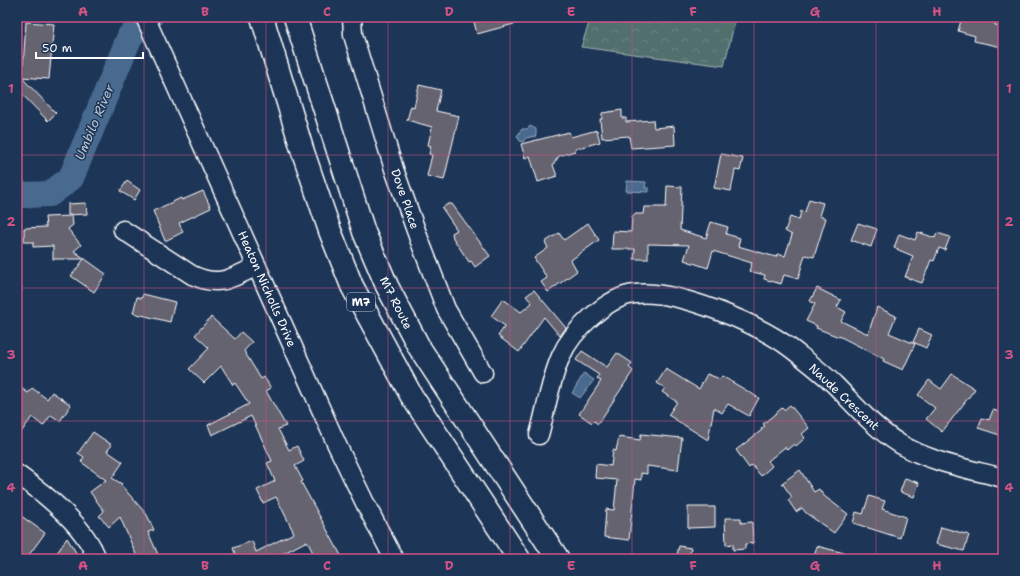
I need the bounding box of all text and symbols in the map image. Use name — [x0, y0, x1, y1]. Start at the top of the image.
text: A — [78, 3, 88, 20]
text: B — [201, 3, 209, 20]
text: C — [323, 3, 331, 20]
text: D — [444, 3, 454, 20]
text: E — [567, 3, 576, 20]
text: F — [689, 3, 697, 20]
text: G — [810, 3, 821, 20]
text: H — [932, 3, 942, 20]
scale bar — [36, 34, 143, 60]
text: 50 m — [42, 40, 72, 56]
text: 1 — [8, 80, 14, 97]
text: 1 — [1006, 80, 1012, 97]
water label: Umbilo River — [71, 81, 118, 163]
street label: Dove Place — [387, 167, 423, 231]
text: 2 — [6, 213, 16, 230]
text: 2 — [1004, 213, 1014, 230]
street label: Heaton Nicholls Drive — [234, 228, 300, 350]
street label: M7 Route — [376, 274, 416, 332]
road number: M7 — [347, 293, 375, 311]
text: 3 — [6, 346, 16, 363]
text: 3 — [1004, 346, 1014, 363]
street label: Naude Crescent — [805, 360, 883, 434]
text: 4 — [6, 479, 16, 496]
text: 4 — [1004, 479, 1014, 496]
text: A — [78, 557, 88, 574]
text: B — [201, 557, 209, 574]
text: C — [323, 557, 331, 574]
text: D — [444, 557, 454, 574]
text: E — [567, 557, 576, 574]
text: F — [689, 557, 697, 574]
text: G — [810, 557, 821, 574]
text: H — [932, 557, 942, 574]

